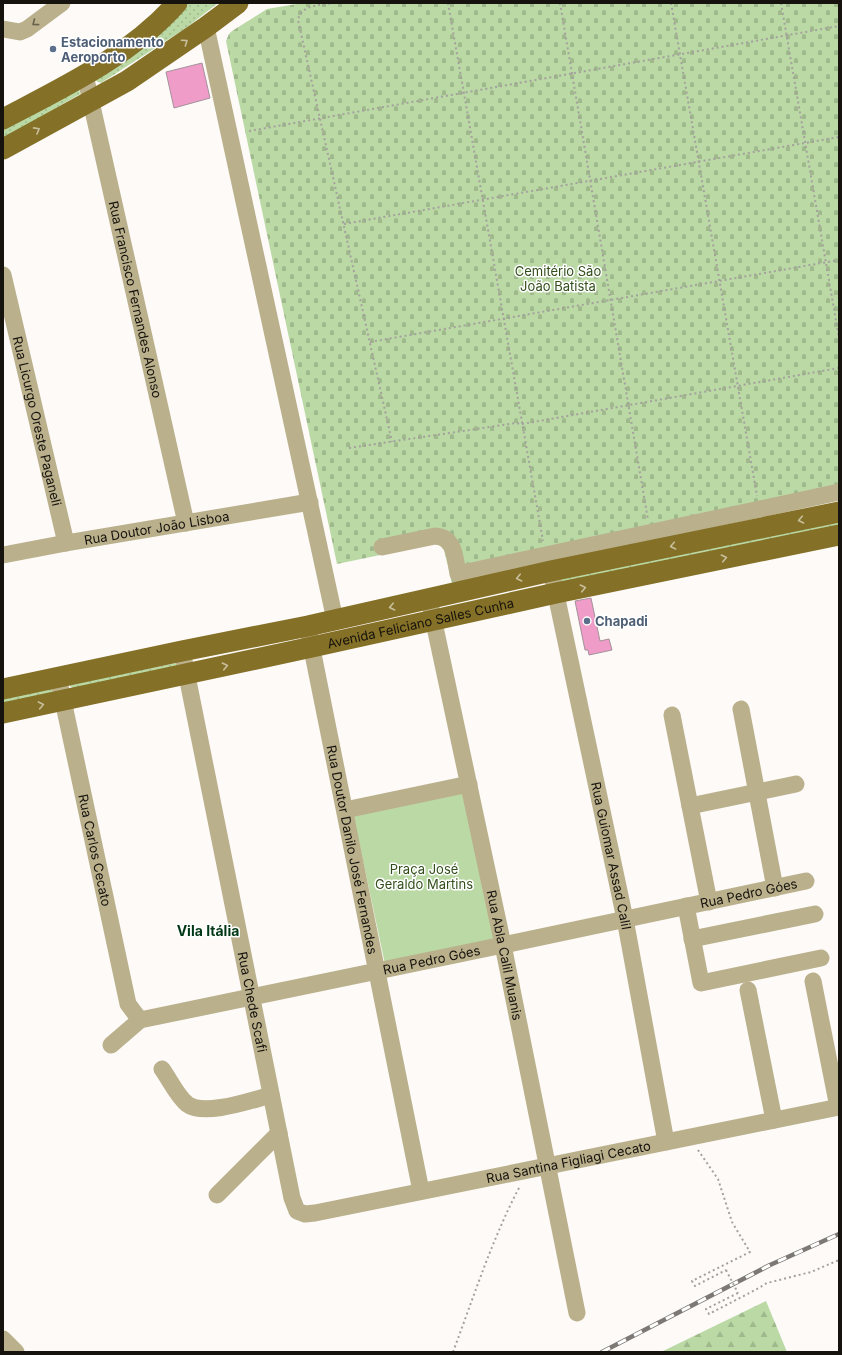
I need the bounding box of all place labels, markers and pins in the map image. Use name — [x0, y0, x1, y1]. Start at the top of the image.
place label: Estacionamento Aeroporto — [61, 34, 164, 65]
marker: Estacionamento Aeroporto — [48, 44, 58, 54]
place label: Chapadi — [595, 613, 648, 629]
marker: Chapadi — [582, 616, 592, 626]

